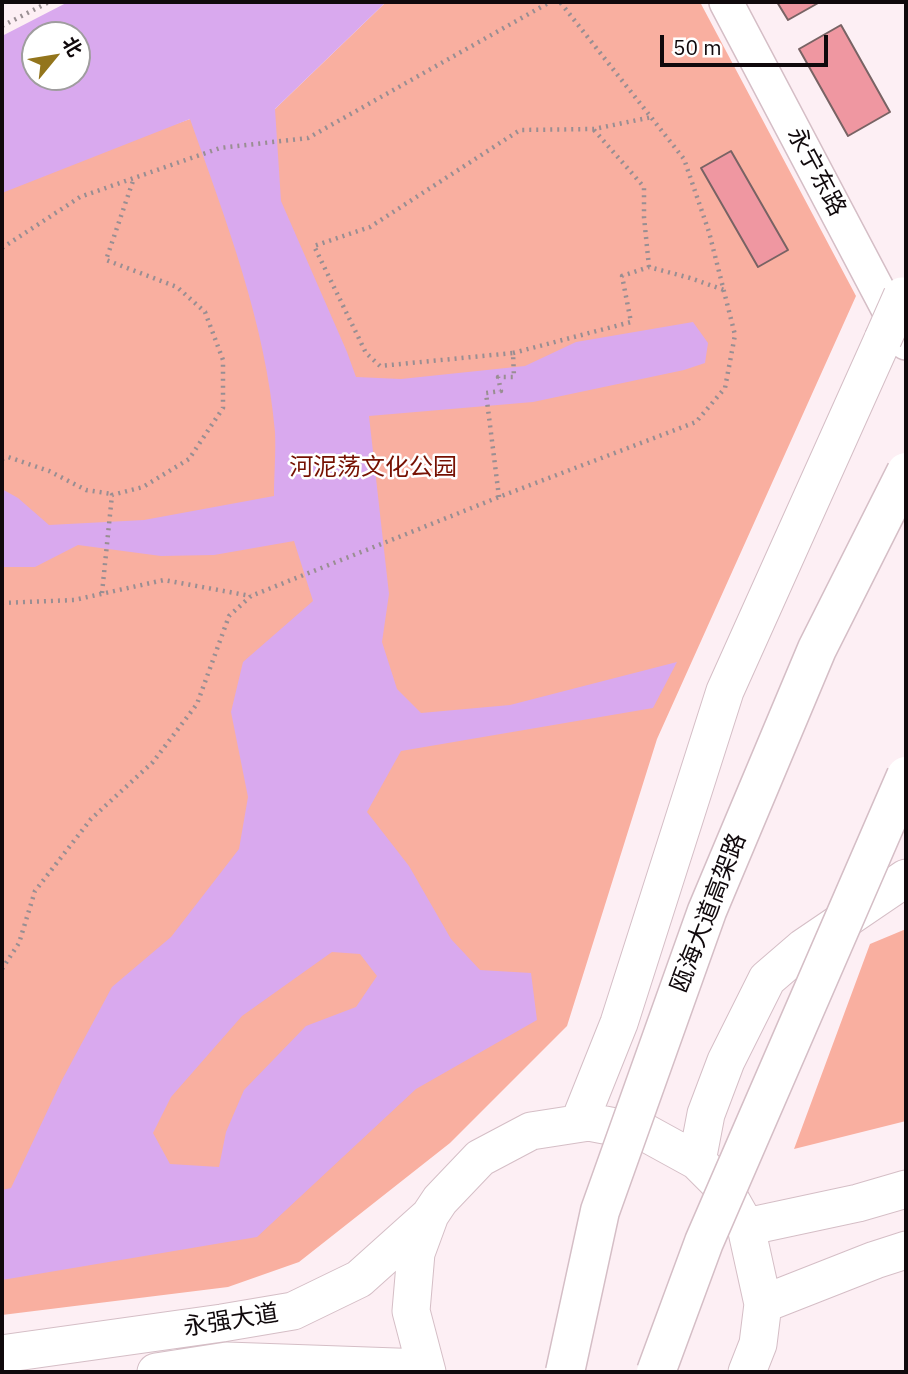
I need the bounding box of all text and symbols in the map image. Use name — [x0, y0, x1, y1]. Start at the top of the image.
north arrow — [21, 21, 91, 91]
scale bar — [663, 21, 831, 65]
text: 北 — [57, 32, 88, 61]
text: 50 m — [673, 33, 722, 61]
street label: 永宁东路 — [781, 123, 851, 221]
park label: 河泥荡文化公园 — [289, 454, 457, 482]
street label: 瓯海大道高架路 — [665, 829, 753, 997]
street label: 永强大道 — [181, 1299, 281, 1343]

